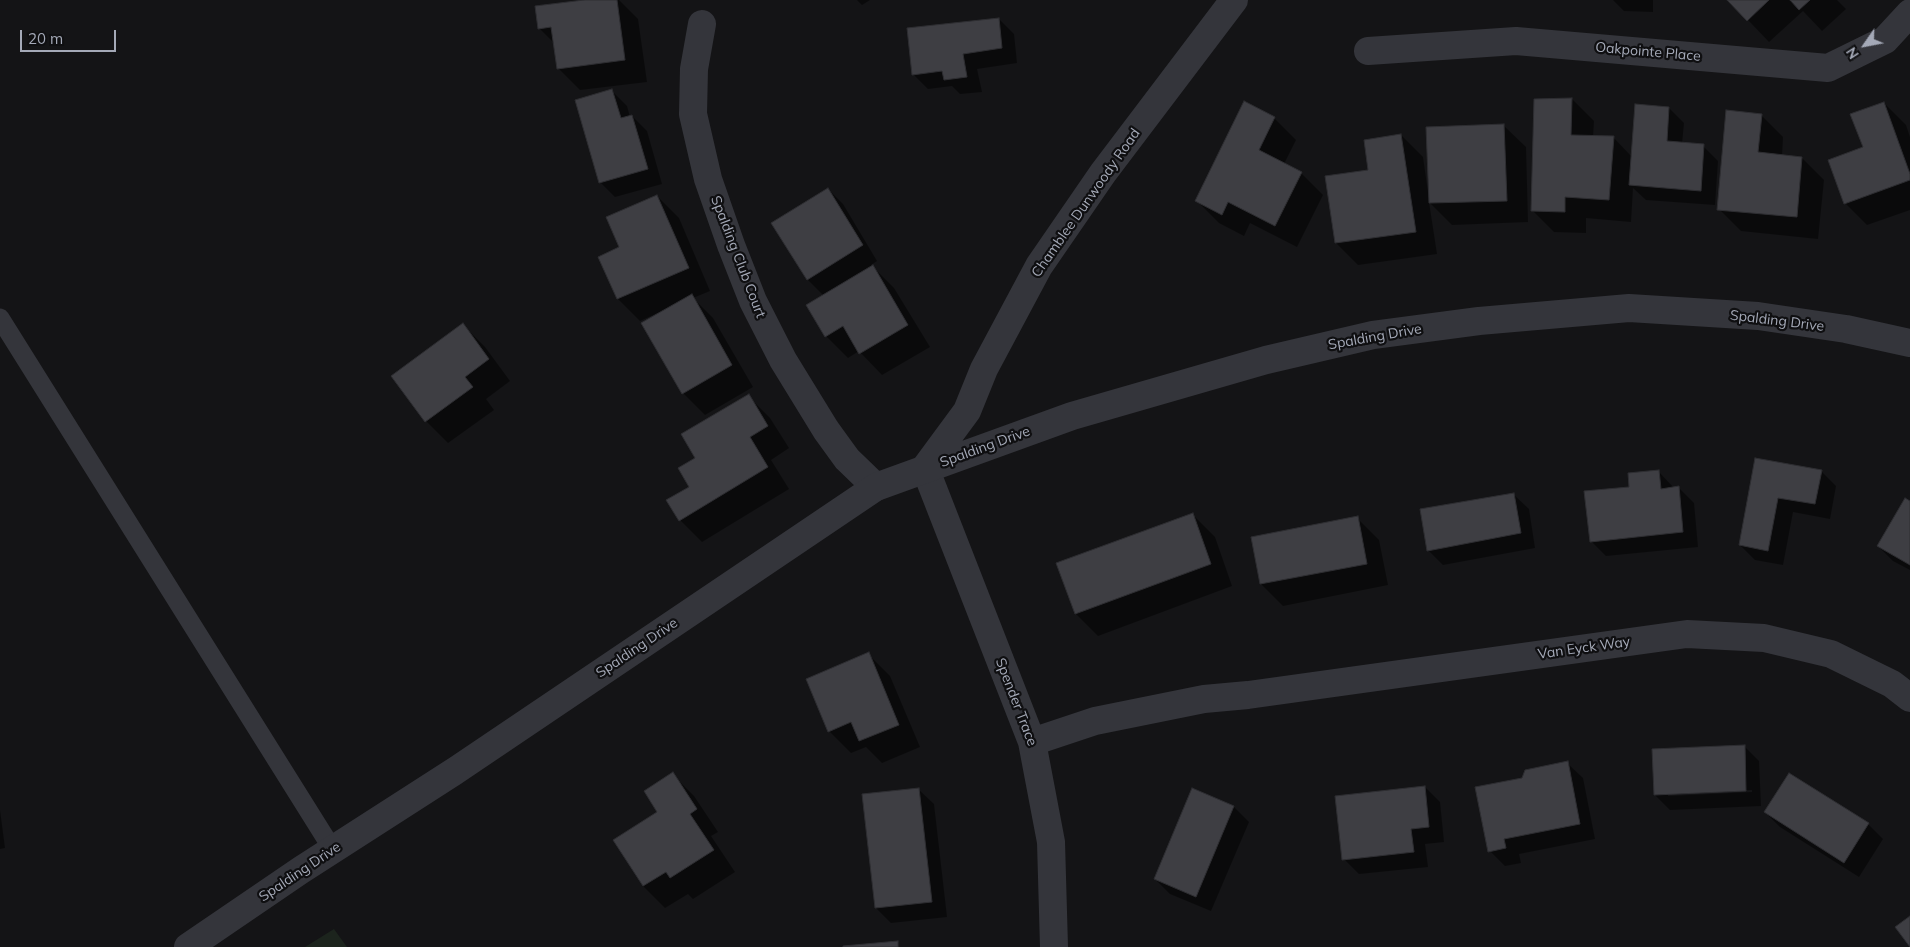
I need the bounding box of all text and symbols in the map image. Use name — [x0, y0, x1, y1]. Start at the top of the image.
scale bar — [22, 20, 119, 52]
north arrow — [1840, 20, 1890, 70]
text: 20 m — [28, 29, 63, 48]
street label: Oakpointe Place — [1595, 39, 1701, 65]
text: N — [1842, 44, 1863, 63]
street label: Chamblee Dunwoody Road — [1028, 125, 1144, 281]
street label: Spalding Club Court — [707, 194, 769, 320]
street label: Spalding Drive — [1729, 307, 1825, 335]
street label: Spalding Drive — [1327, 321, 1423, 353]
street label: Spalding Drive — [938, 423, 1032, 471]
street label: Spalding Drive — [593, 615, 681, 681]
street label: Van Eyck Way — [1537, 633, 1631, 663]
street label: Spender Trace — [992, 656, 1040, 748]
street label: Spalding Drive — [256, 839, 344, 905]

